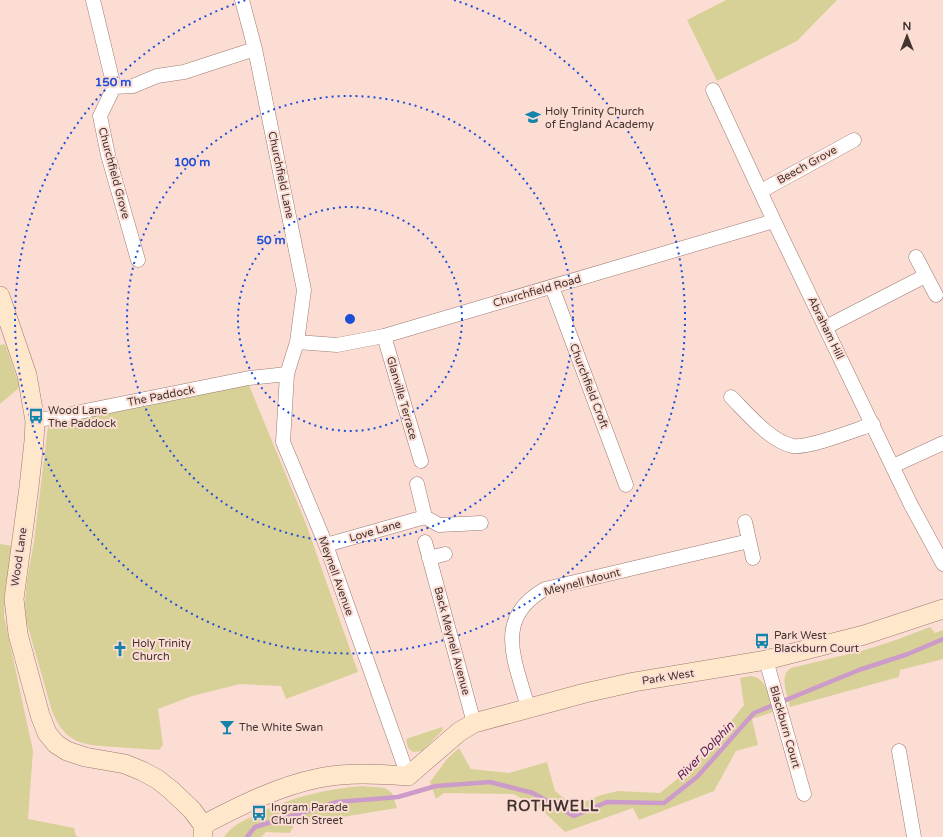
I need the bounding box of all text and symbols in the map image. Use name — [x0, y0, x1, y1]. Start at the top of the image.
north arrow — [887, 16, 927, 56]
text: N — [903, 20, 911, 33]
text: 150 m — [95, 75, 131, 89]
place label: Holy Trinity Church of England Academy — [545, 105, 654, 131]
school or university icon: Holy Trinity Church of England Academy — [524, 108, 542, 126]
street label: Churchfield Grove — [96, 126, 132, 220]
street label: Churchfield Lane — [265, 130, 297, 220]
street label: Beech Grove — [775, 143, 839, 187]
text: 100 m — [174, 155, 210, 169]
text: 50 m — [256, 233, 286, 247]
street label: Churchfield Road — [492, 272, 583, 310]
street label: Abraham Hill — [805, 295, 847, 361]
centre of rings — [343, 312, 357, 326]
street label: Churchfield Croft — [567, 342, 611, 430]
street label: Glanville Terrace — [384, 355, 420, 441]
street label: The Paddock — [126, 383, 196, 409]
place label: Wood Lane The Paddock — [48, 404, 116, 430]
bus stop icon: Wood Lane The Paddock — [27, 407, 45, 425]
street label: Love Lane — [348, 517, 402, 545]
street label: Wood Lane — [8, 527, 30, 587]
street label: Meynell Avenue — [316, 535, 356, 617]
street label: Meynell Mount — [542, 566, 622, 598]
street label: Back Meynell Avenue — [431, 585, 473, 697]
place label: Park West Blackburn Court — [774, 629, 859, 655]
bus stop icon: Park West Blackburn Court — [753, 632, 771, 650]
place label: Holy Trinity Church — [132, 637, 191, 663]
church icon: Holy Trinity Church — [111, 640, 129, 658]
street label: Park West — [641, 666, 695, 688]
street label: Blackburn Court — [767, 684, 803, 770]
bar icon: The White Swan — [218, 718, 236, 736]
water label: River Dolphin — [673, 718, 737, 783]
place label: The White Swan — [239, 721, 323, 734]
district label: ROTHWELL — [507, 797, 599, 815]
place label: Ingram Parade Church Street — [271, 801, 348, 827]
bus stop icon: Ingram Parade Church Street — [250, 804, 268, 822]

